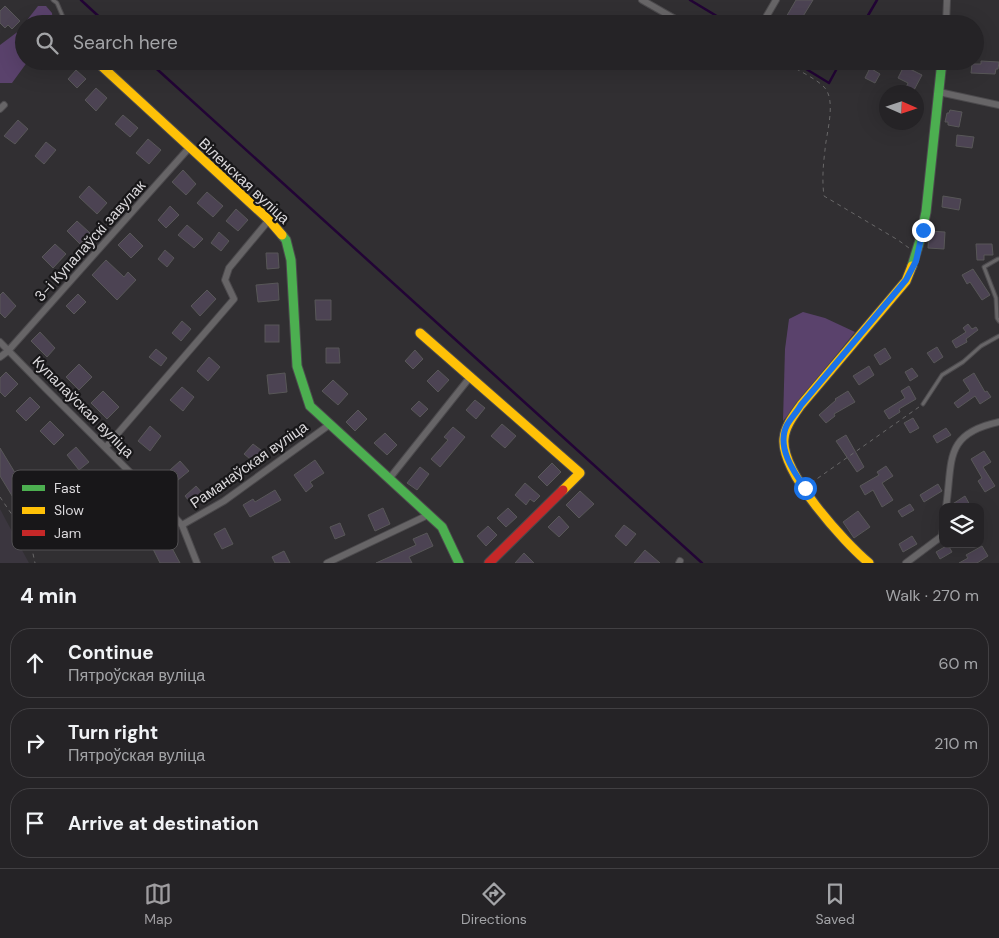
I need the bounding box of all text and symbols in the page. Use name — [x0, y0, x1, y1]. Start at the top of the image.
search box — [15, 15, 984, 70]
icon: search — [33, 29, 61, 57]
text: Search here — [73, 30, 178, 55]
north arrow — [879, 85, 924, 130]
street label: Віленская вуліца — [194, 134, 294, 229]
street label: 3-і Купалаўскі завулак — [30, 176, 150, 306]
route end — [912, 219, 935, 242]
street label: Купалаўская вуліца — [28, 352, 139, 463]
street label: Раманаўская вуліца — [186, 416, 312, 513]
legend — [12, 470, 178, 550]
route start — [794, 477, 817, 500]
text: Fast — [54, 479, 81, 497]
text: Slow — [54, 501, 84, 519]
map controls — [939, 503, 984, 548]
button: layers — [939, 503, 984, 548]
text: Jam — [54, 524, 81, 542]
text: 4 min — [20, 582, 77, 610]
text: Walk · 270 m — [886, 585, 979, 606]
text: Continue — [68, 640, 154, 665]
icon: ahead — [21, 649, 49, 677]
text: 60 m — [938, 653, 978, 674]
text: Пятроўская вуліца — [68, 665, 205, 686]
text: Turn right — [68, 720, 158, 745]
icon: right — [21, 729, 49, 757]
text: 210 m — [934, 733, 978, 754]
text: Пятроўская вуліца — [68, 745, 205, 766]
icon: arrive — [21, 809, 49, 837]
text: Arrive at destination — [68, 811, 259, 836]
tab: Map — [144, 880, 172, 928]
tab: Directions — [461, 880, 527, 928]
tab: Saved — [815, 880, 855, 928]

